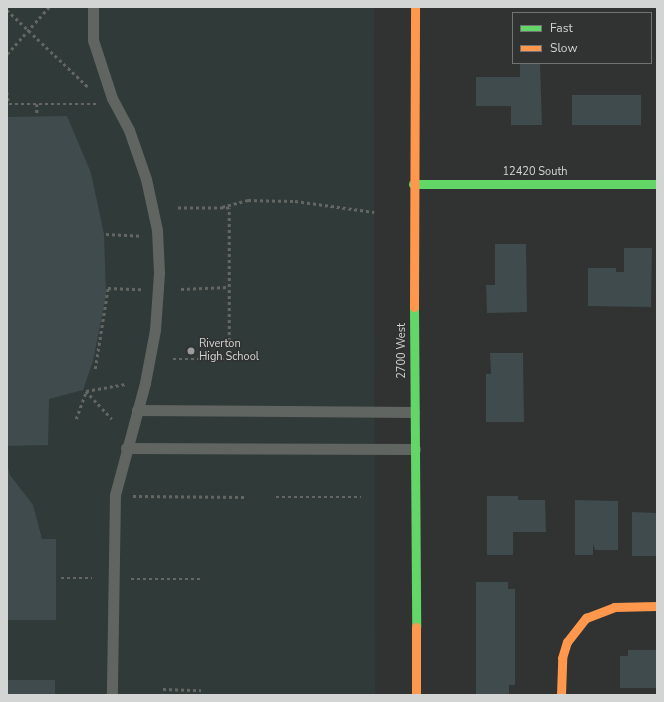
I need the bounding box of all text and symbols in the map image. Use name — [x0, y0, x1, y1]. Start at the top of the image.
legend — [512, 12, 652, 64]
text: Fast — [550, 20, 573, 36]
text: Slow — [550, 40, 578, 56]
street label: 12420 South — [503, 165, 567, 179]
street label: 2700 West — [395, 323, 409, 379]
place label: Riverton High School — [199, 338, 259, 364]
marker: Riverton High School — [186, 346, 196, 356]

